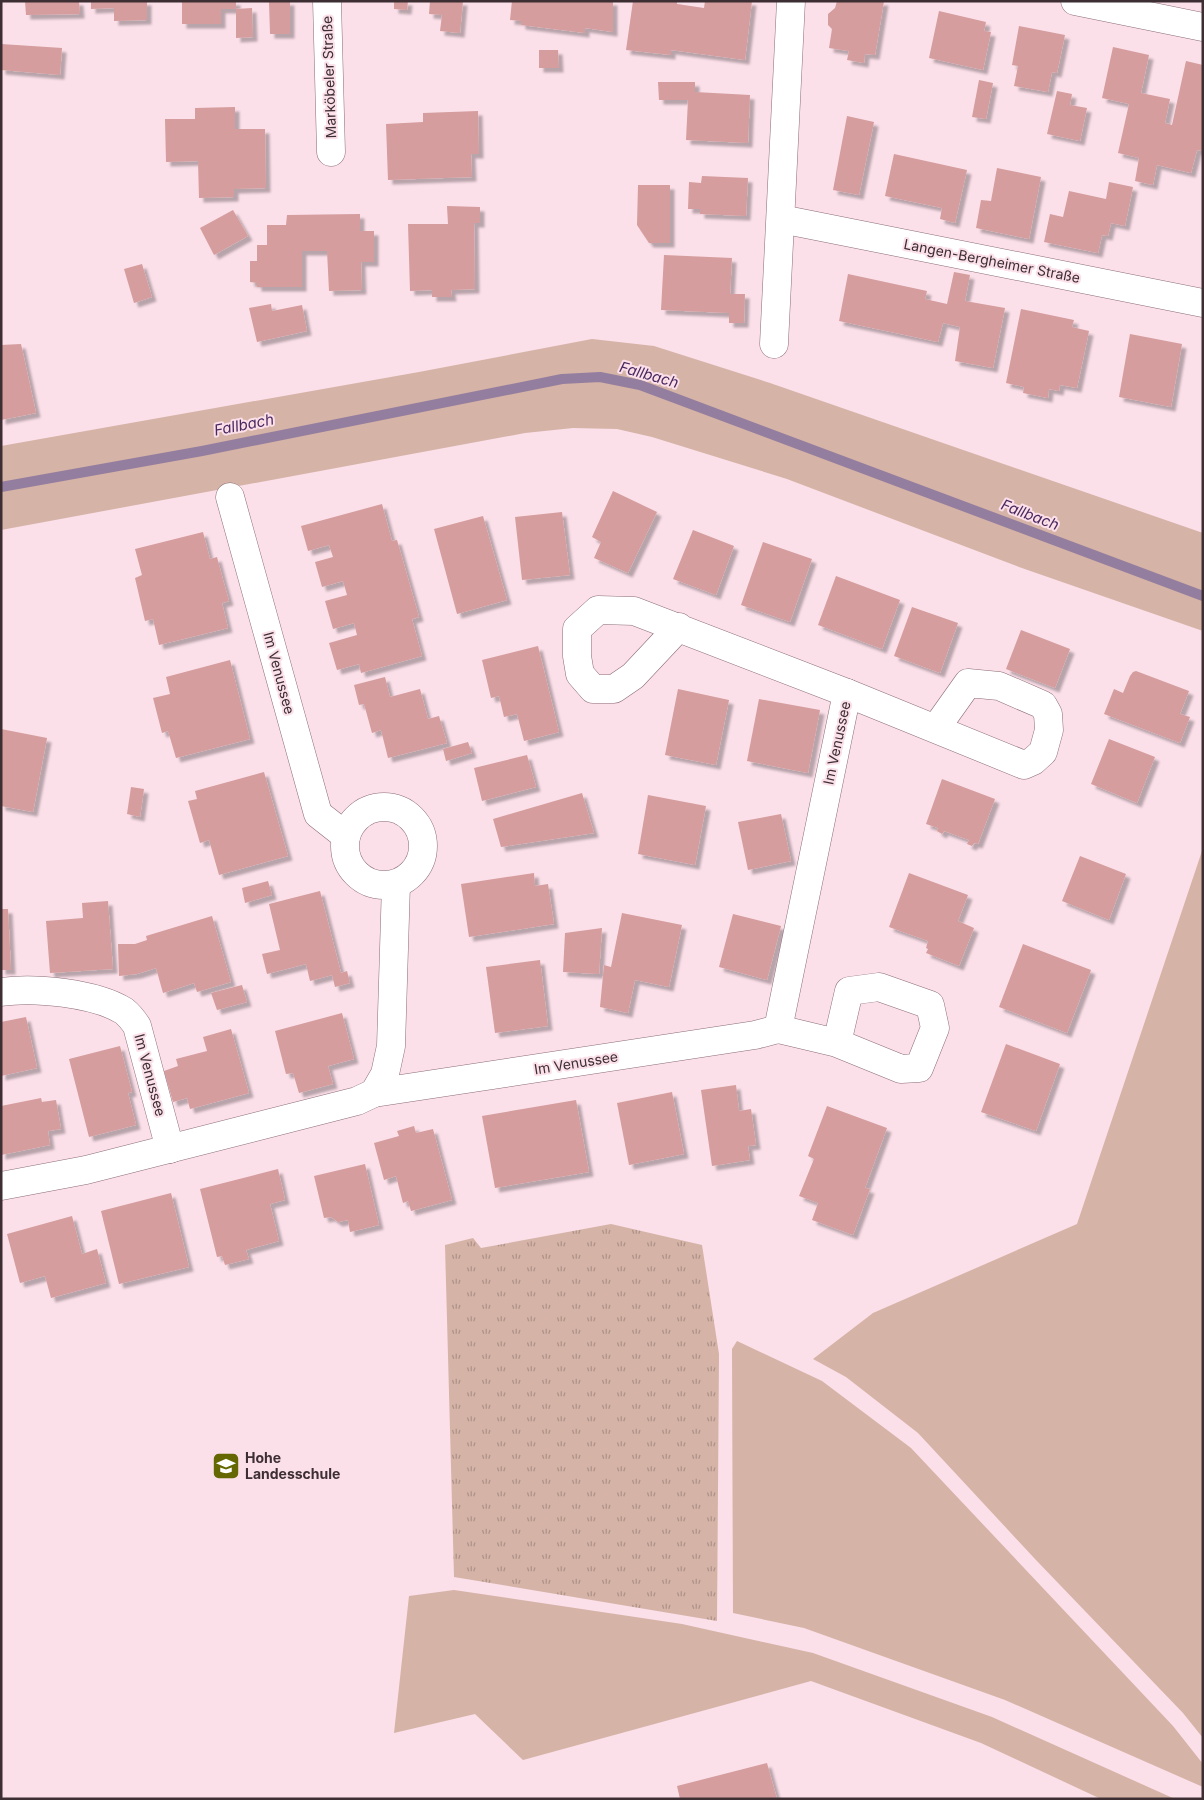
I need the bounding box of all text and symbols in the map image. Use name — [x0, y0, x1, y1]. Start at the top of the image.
street label: Marköbeler Straße — [318, 15, 339, 139]
street label: Langen-Bergheimer Straße — [902, 235, 1082, 286]
water label: Fallbach — [617, 357, 681, 392]
water label: Fallbach — [212, 409, 276, 440]
water label: Fallbach — [998, 495, 1062, 534]
street label: Im Venussee — [260, 630, 299, 716]
street label: Im Venussee — [819, 700, 854, 786]
street label: Im Venussee — [131, 1032, 170, 1118]
street label: Im Venussee — [533, 1047, 619, 1078]
place label: Hohe Landesschule — [245, 1449, 340, 1482]
school or university icon: Hohe Landesschule — [211, 1451, 241, 1481]

